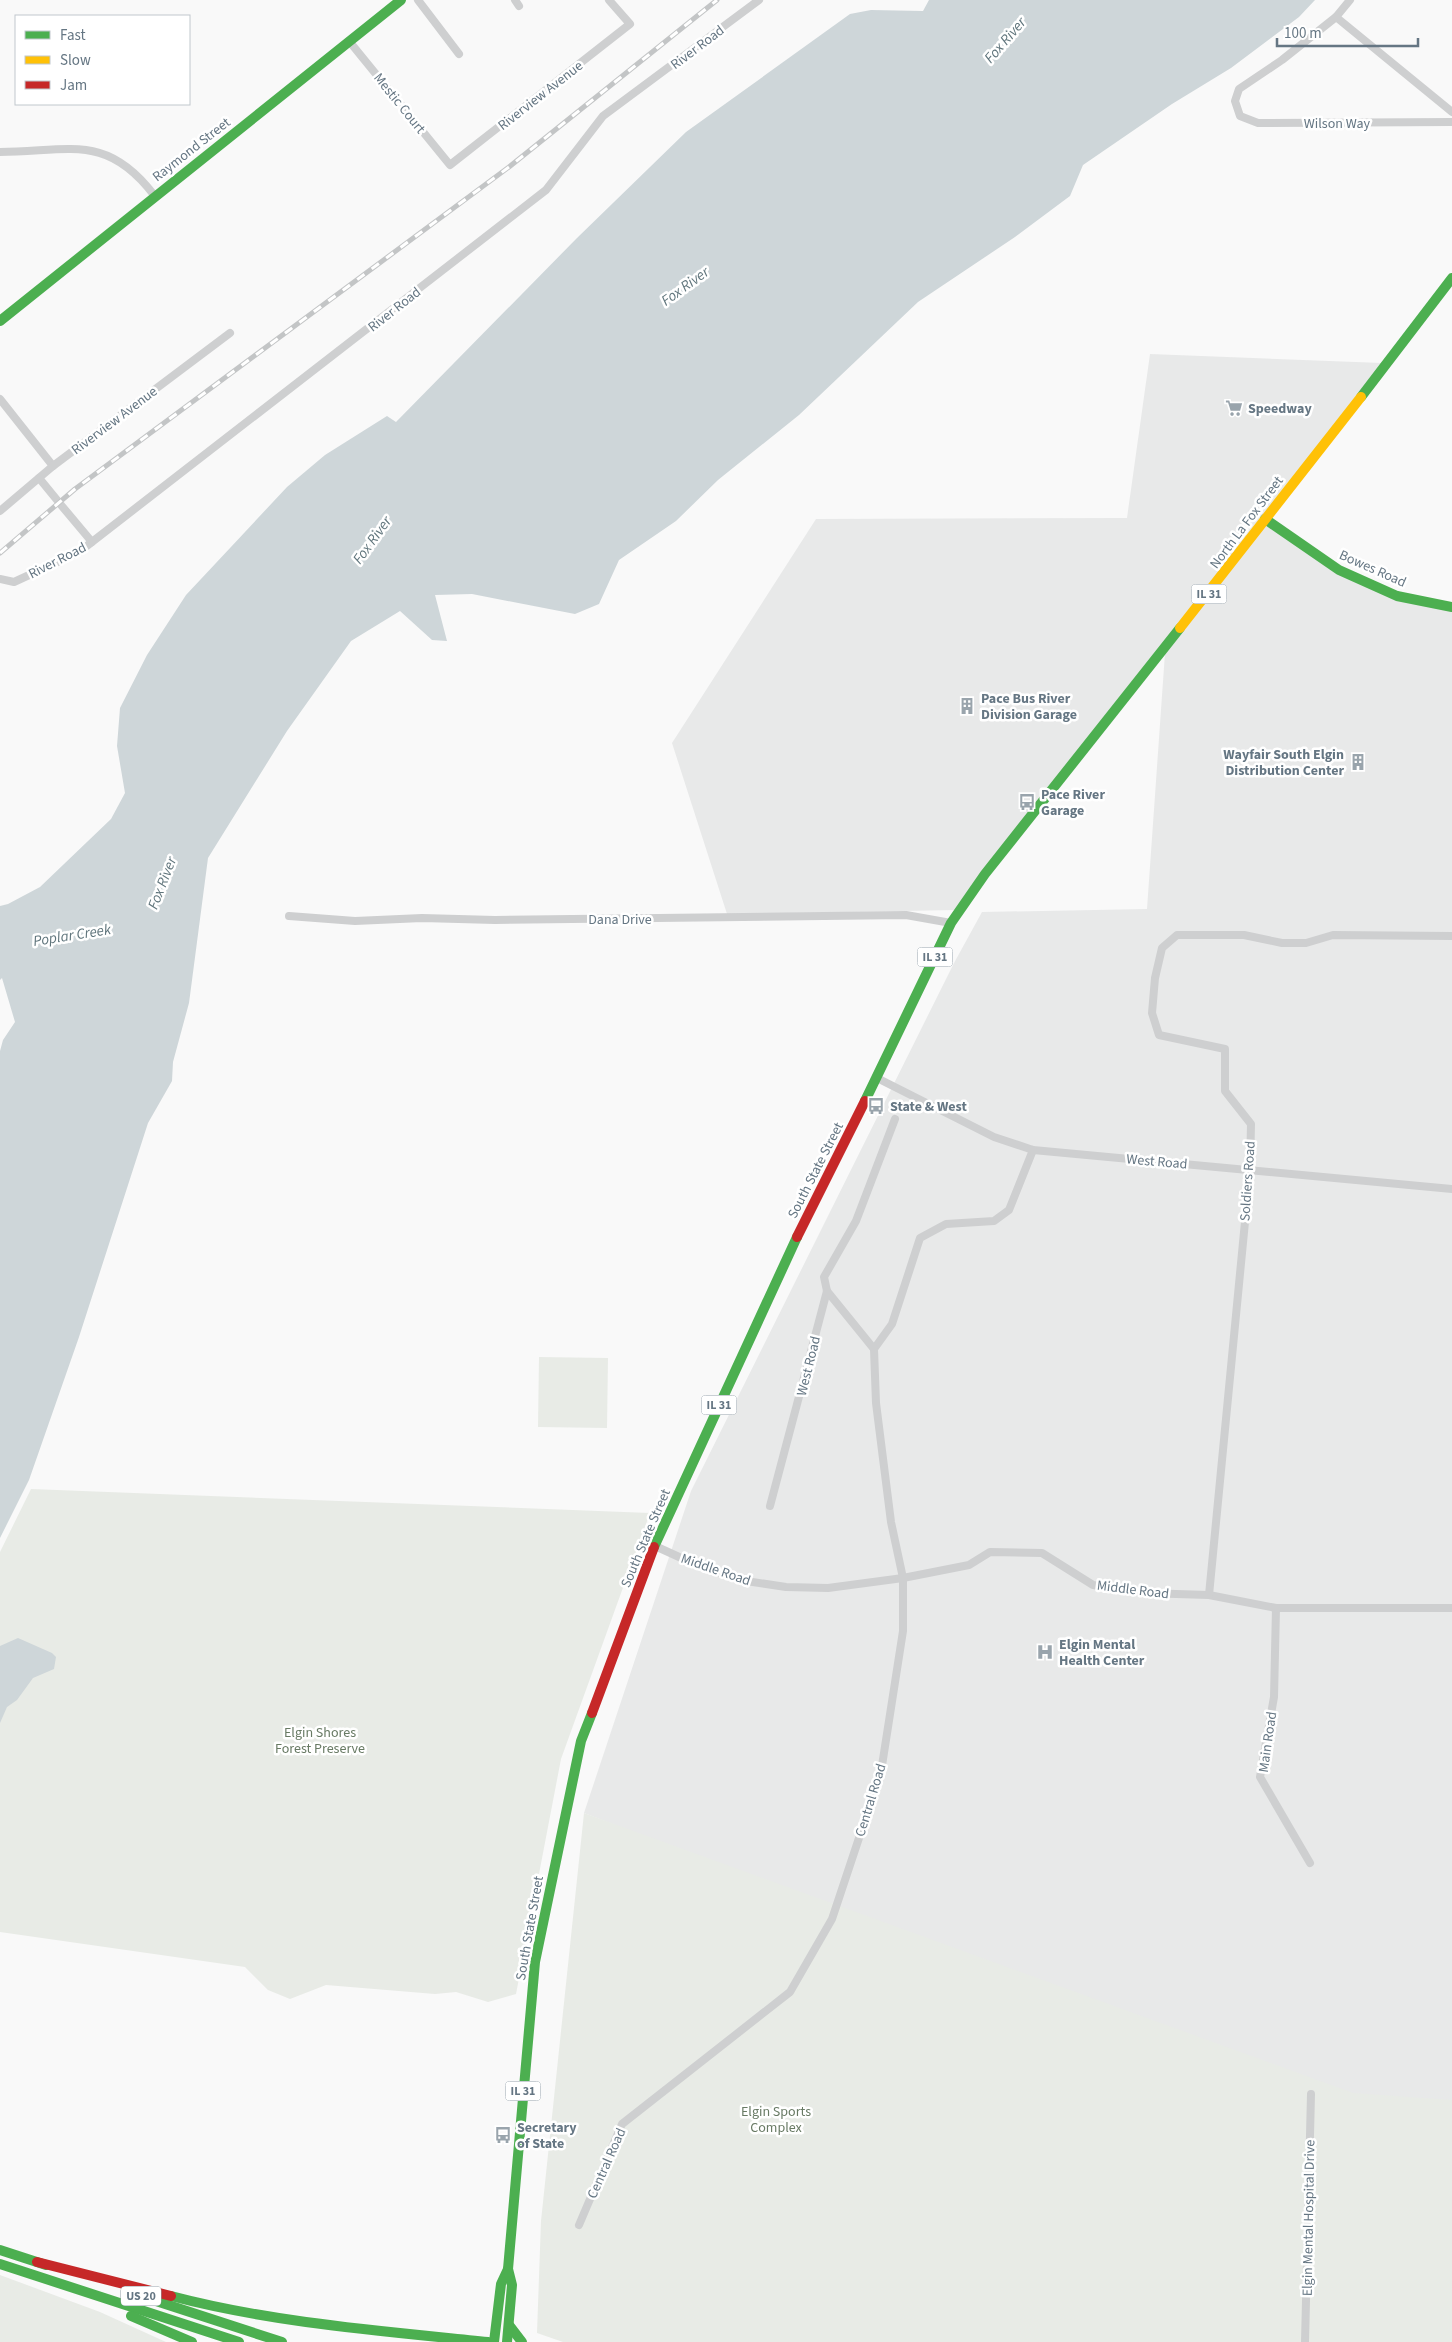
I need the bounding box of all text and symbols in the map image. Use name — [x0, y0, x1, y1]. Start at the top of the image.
water label: Fox River — [980, 12, 1032, 68]
legend — [15, 15, 190, 105]
scale bar — [1277, 15, 1418, 47]
street label: River Road — [667, 21, 729, 75]
text: 100 m — [1284, 23, 1322, 44]
text: Fast — [60, 25, 86, 46]
text: Slow — [60, 50, 91, 71]
street label: Riverview Avenue — [494, 56, 587, 135]
street label: Mestic Court — [369, 69, 430, 138]
text: Jam — [60, 75, 87, 96]
street label: Raymond Street — [148, 113, 235, 187]
street label: Wilson Way — [1304, 114, 1371, 134]
water label: Fox River — [657, 261, 714, 311]
street label: River Road — [364, 283, 425, 337]
street label: Riverview Avenue — [67, 382, 162, 460]
supermarket icon: Speedway — [1224, 398, 1244, 418]
place label: Speedway — [1248, 399, 1312, 419]
street label: North La Fox Street — [1205, 472, 1288, 573]
water label: Fox River — [348, 511, 397, 569]
street label: River Road — [25, 538, 90, 584]
street label: Bowes Road — [1336, 545, 1409, 593]
road number: IL 31 — [1192, 584, 1226, 604]
place label: Pace Bus River Division Garage — [981, 689, 1077, 725]
building icon: Pace Bus River Division Garage — [957, 696, 977, 716]
place label: Wayfair South Elgin Distribution Center — [1223, 745, 1344, 781]
building icon: Wayfair South Elgin Distribution Center — [1348, 752, 1368, 772]
place label: Pace River Garage — [1041, 785, 1105, 821]
bus stop icon: Pace River Garage — [1017, 792, 1037, 812]
water label: Fox River — [143, 853, 182, 912]
street label: Dana Drive — [588, 910, 652, 930]
water label: Poplar Creek — [32, 919, 113, 952]
road number: IL 31 — [918, 948, 952, 966]
bus stop icon: State & West — [866, 1096, 886, 1116]
place label: State & West — [890, 1097, 967, 1117]
street label: South State Street — [783, 1119, 849, 1222]
street label: Soldiers Road — [1235, 1140, 1261, 1222]
street label: West Road — [1126, 1149, 1188, 1175]
street label: West Road — [792, 1334, 826, 1398]
road number: IL 31 — [702, 1396, 736, 1414]
street label: South State Street — [616, 1486, 676, 1591]
street label: Middle Road — [678, 1549, 753, 1591]
street label: Middle Road — [1096, 1576, 1170, 1604]
place label: Elgin Mental Health Center — [1059, 1635, 1145, 1671]
hospital icon: Elgin Mental Health Center — [1035, 1642, 1055, 1662]
street label: Main Road — [1254, 1710, 1282, 1774]
park label: Elgin Shores Forest Preserve — [275, 1723, 365, 1759]
street label: Central Road — [850, 1761, 892, 1839]
street label: South State Street — [511, 1874, 549, 1982]
road number: IL 31 — [506, 2082, 540, 2100]
park label: Elgin Sports Complex — [741, 2102, 811, 2138]
place label: Secretary of State — [517, 2118, 577, 2154]
bus stop icon: Secretary of State — [493, 2125, 513, 2145]
street label: Central Road — [582, 2125, 631, 2202]
street label: Elgin Mental Hospital Drive — [1298, 2140, 1320, 2296]
road number: US 20 — [121, 2286, 161, 2306]

